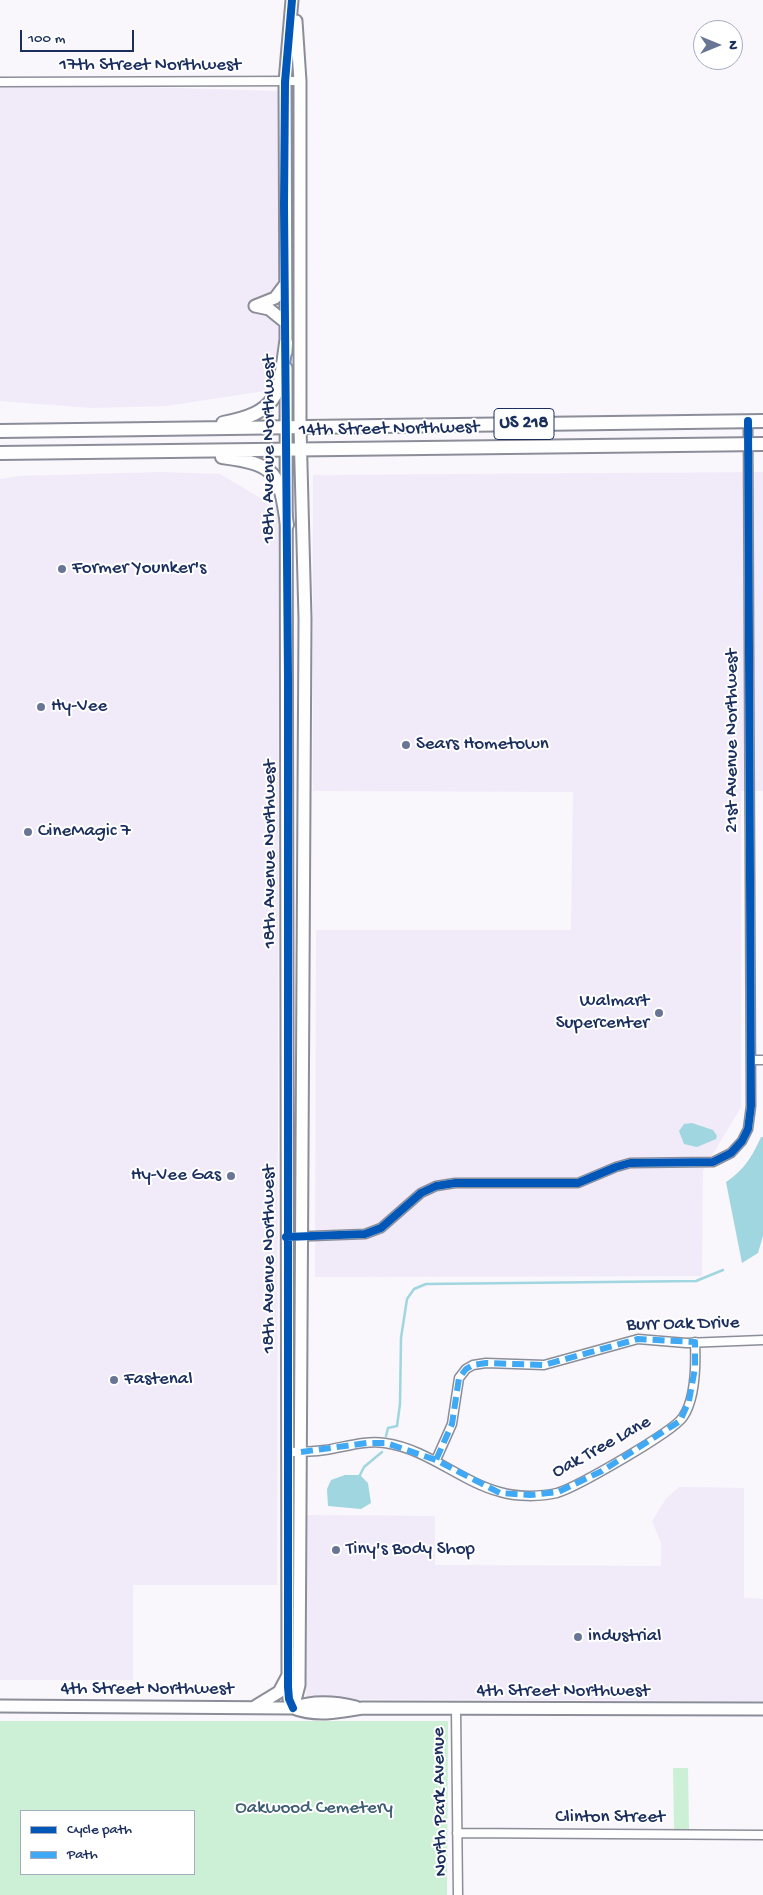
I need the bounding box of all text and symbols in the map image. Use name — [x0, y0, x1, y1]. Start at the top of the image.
scale bar — [22, 20, 136, 52]
north arrow — [693, 20, 743, 70]
text: 100 m — [28, 30, 65, 48]
text: N — [724, 40, 741, 50]
street label: 17th Street Northwest — [59, 55, 241, 77]
street label: 18th Avenue Northwest — [259, 355, 281, 543]
road number: US 218 — [494, 408, 554, 439]
street label: 14th Street Northwest — [299, 417, 479, 443]
place label: Former Younker's — [72, 558, 206, 580]
marker: Former Younker's — [56, 563, 68, 575]
street label: 21st Avenue Northwest — [722, 649, 744, 833]
place label: Hy-Vee — [51, 696, 107, 718]
marker: Hy-Vee — [35, 701, 47, 713]
place label: Sears Hometown — [416, 734, 549, 756]
marker: Sears Hometown — [400, 739, 412, 751]
street label: 18th Avenue Northwest — [260, 760, 282, 948]
place label: CineMagic 7 — [38, 821, 131, 843]
marker: CineMagic 7 — [22, 826, 34, 838]
place label: Walmart Supercenter — [556, 991, 649, 1035]
marker: Walmart Supercenter — [653, 1007, 665, 1019]
place label: Hy-Vee Gas — [131, 1165, 221, 1187]
street label: 18th Avenue Northwest — [259, 1165, 281, 1353]
marker: Hy-Vee Gas — [225, 1170, 237, 1182]
street label: Burr Oak Drive — [626, 1313, 740, 1337]
place label: Fastenal — [124, 1369, 193, 1391]
marker: Fastenal — [108, 1374, 120, 1386]
street label: Oak Tree Lane — [549, 1411, 655, 1485]
place label: Tiny's Body Shop — [346, 1539, 475, 1561]
marker: Tiny's Body Shop — [330, 1544, 342, 1556]
place label: industrial — [588, 1626, 662, 1648]
marker: industrial — [572, 1631, 584, 1643]
street label: 4th Street Northwest — [61, 1679, 233, 1701]
street label: 4th Street Northwest — [477, 1681, 649, 1703]
street label: North Park Avenue — [428, 1727, 454, 1877]
park label: Oakwood Cemetery — [235, 1798, 393, 1820]
street label: Clinton Street — [555, 1807, 665, 1829]
legend — [20, 1810, 195, 1875]
text: Cycle path — [67, 1821, 132, 1839]
text: Path — [67, 1846, 98, 1864]

